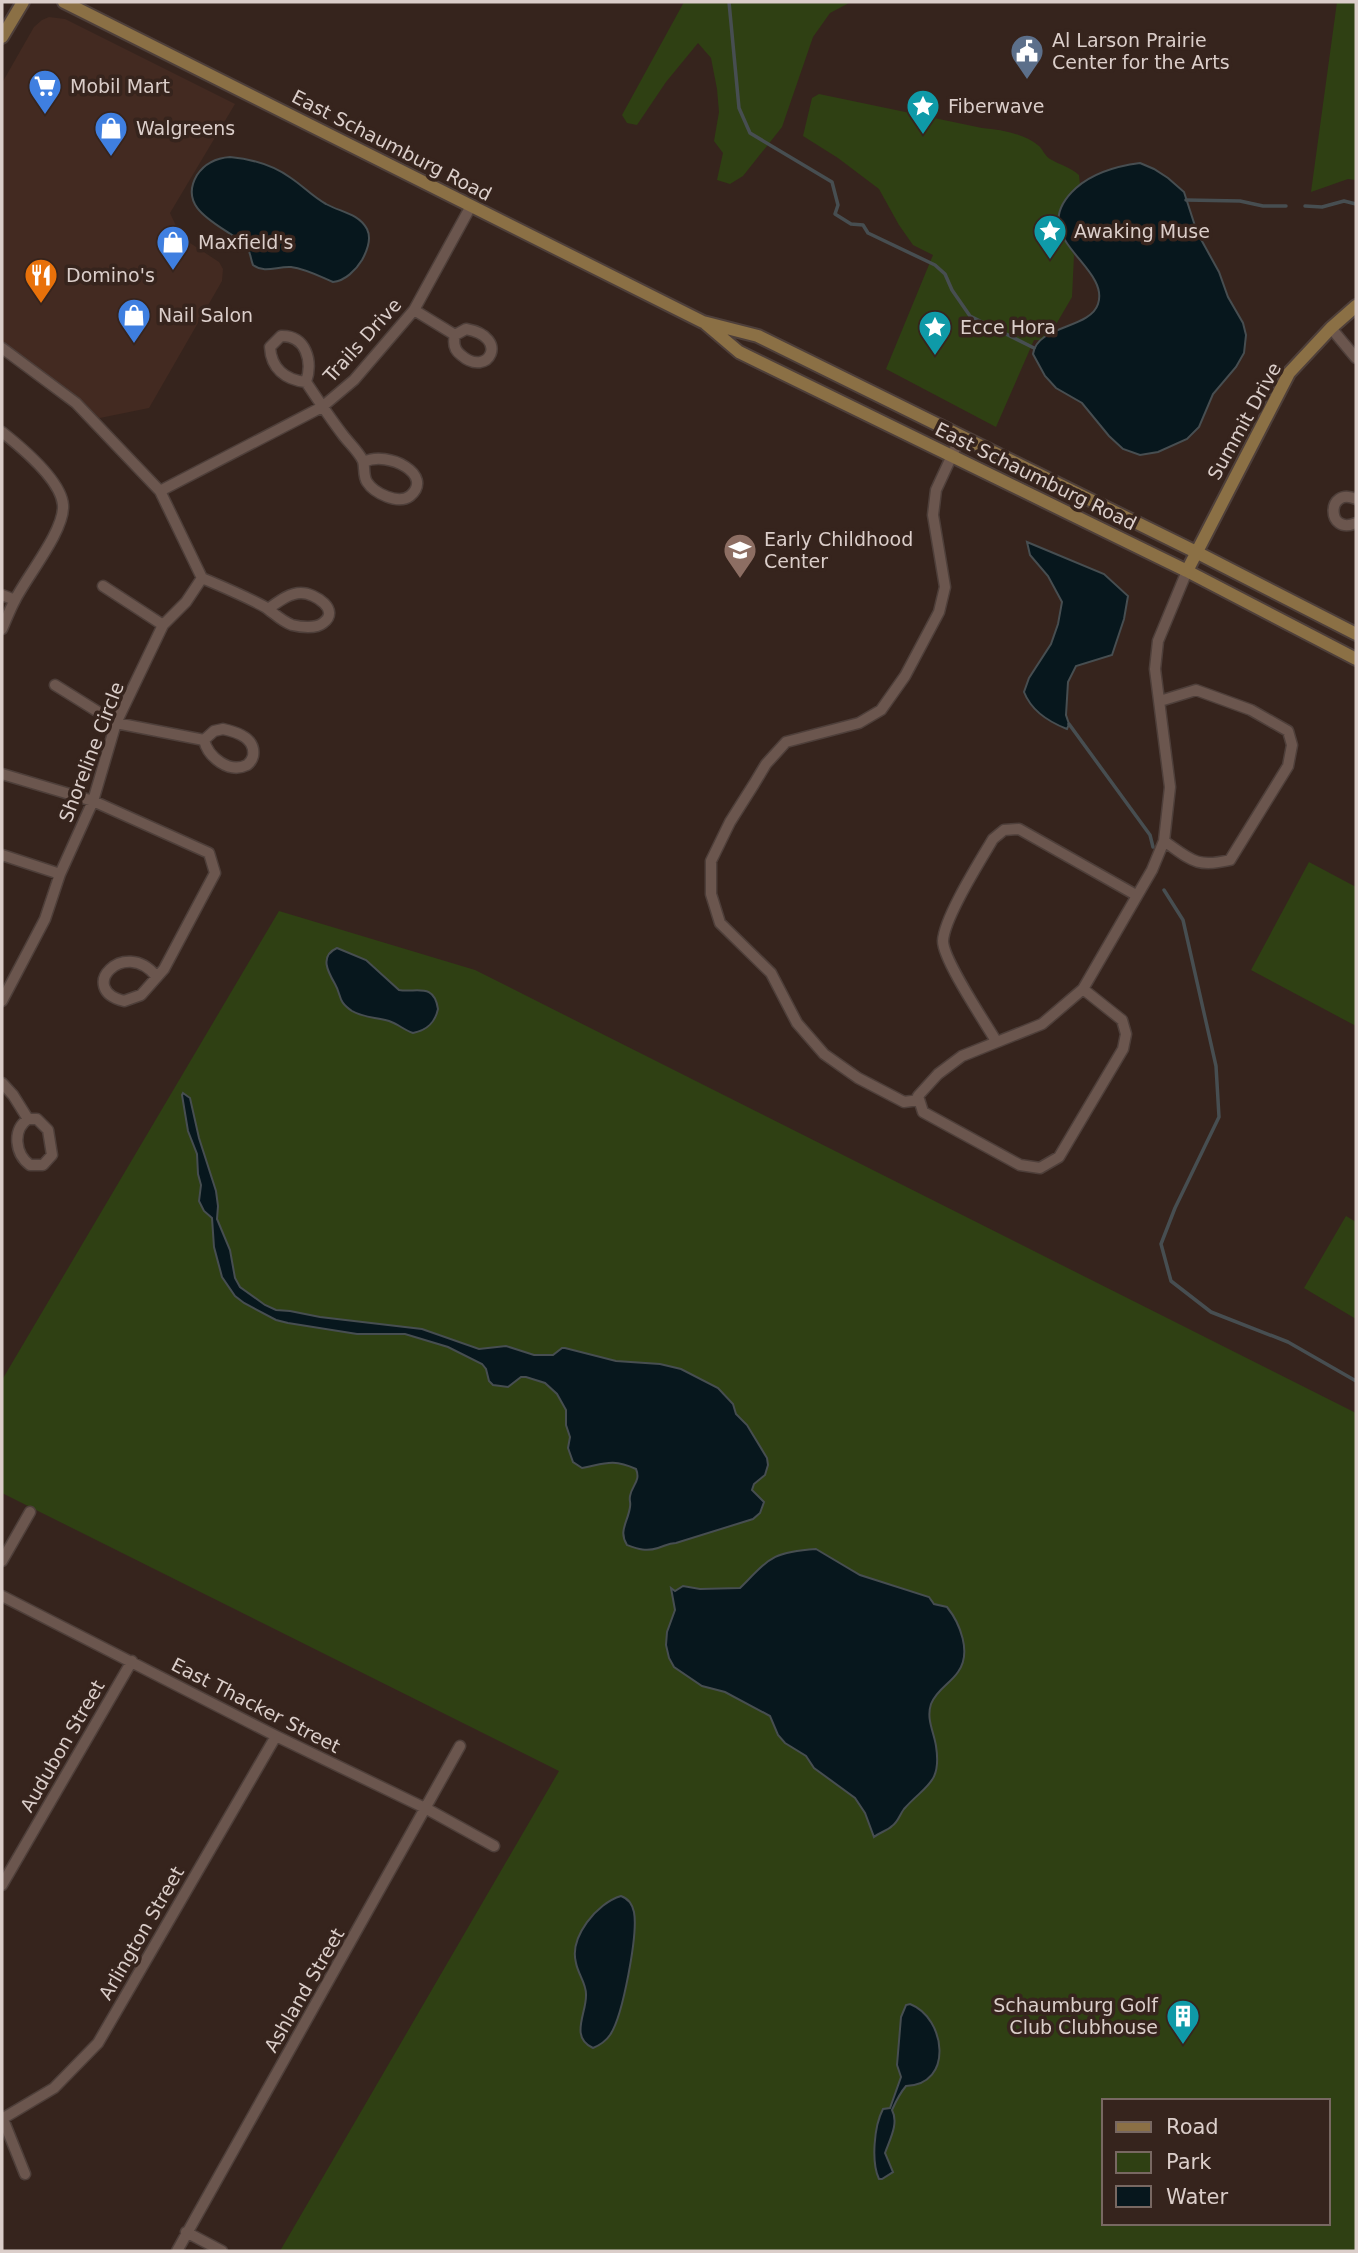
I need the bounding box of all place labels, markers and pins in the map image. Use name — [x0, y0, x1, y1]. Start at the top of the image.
place label: Al Larson Prairie Center for the Arts — [1052, 29, 1230, 73]
public building icon: Al Larson Prairie Center for the Arts — [1008, 32, 1046, 81]
supermarket icon: Mobil Mart — [26, 67, 64, 116]
place label: Mobil Mart — [70, 75, 170, 97]
place icon: Fiberwave — [904, 87, 942, 136]
place label: Fiberwave — [948, 95, 1045, 117]
shop icon: Walgreens — [92, 109, 130, 158]
place label: Walgreens — [136, 117, 235, 139]
place icon: Awaking Muse — [1031, 212, 1069, 261]
place label: Awaking Muse — [1074, 220, 1210, 242]
shop icon: Maxfield's — [154, 223, 192, 272]
place label: Maxfield's — [198, 231, 293, 253]
restaurant icon: Domino's — [22, 256, 60, 305]
place label: Domino's — [66, 264, 155, 286]
shop icon: Nail Salon — [115, 296, 153, 345]
place label: Nail Salon — [158, 304, 253, 326]
place icon: Ecce Hora — [916, 308, 954, 357]
place label: Ecce Hora — [960, 316, 1056, 338]
place label: Early Childhood Center — [764, 528, 913, 572]
school or university icon: Early Childhood Center — [721, 531, 759, 580]
place label: Schaumburg Golf Club Clubhouse — [993, 1994, 1159, 2038]
building icon: Schaumburg Golf Club Clubhouse — [1164, 1997, 1202, 2046]

